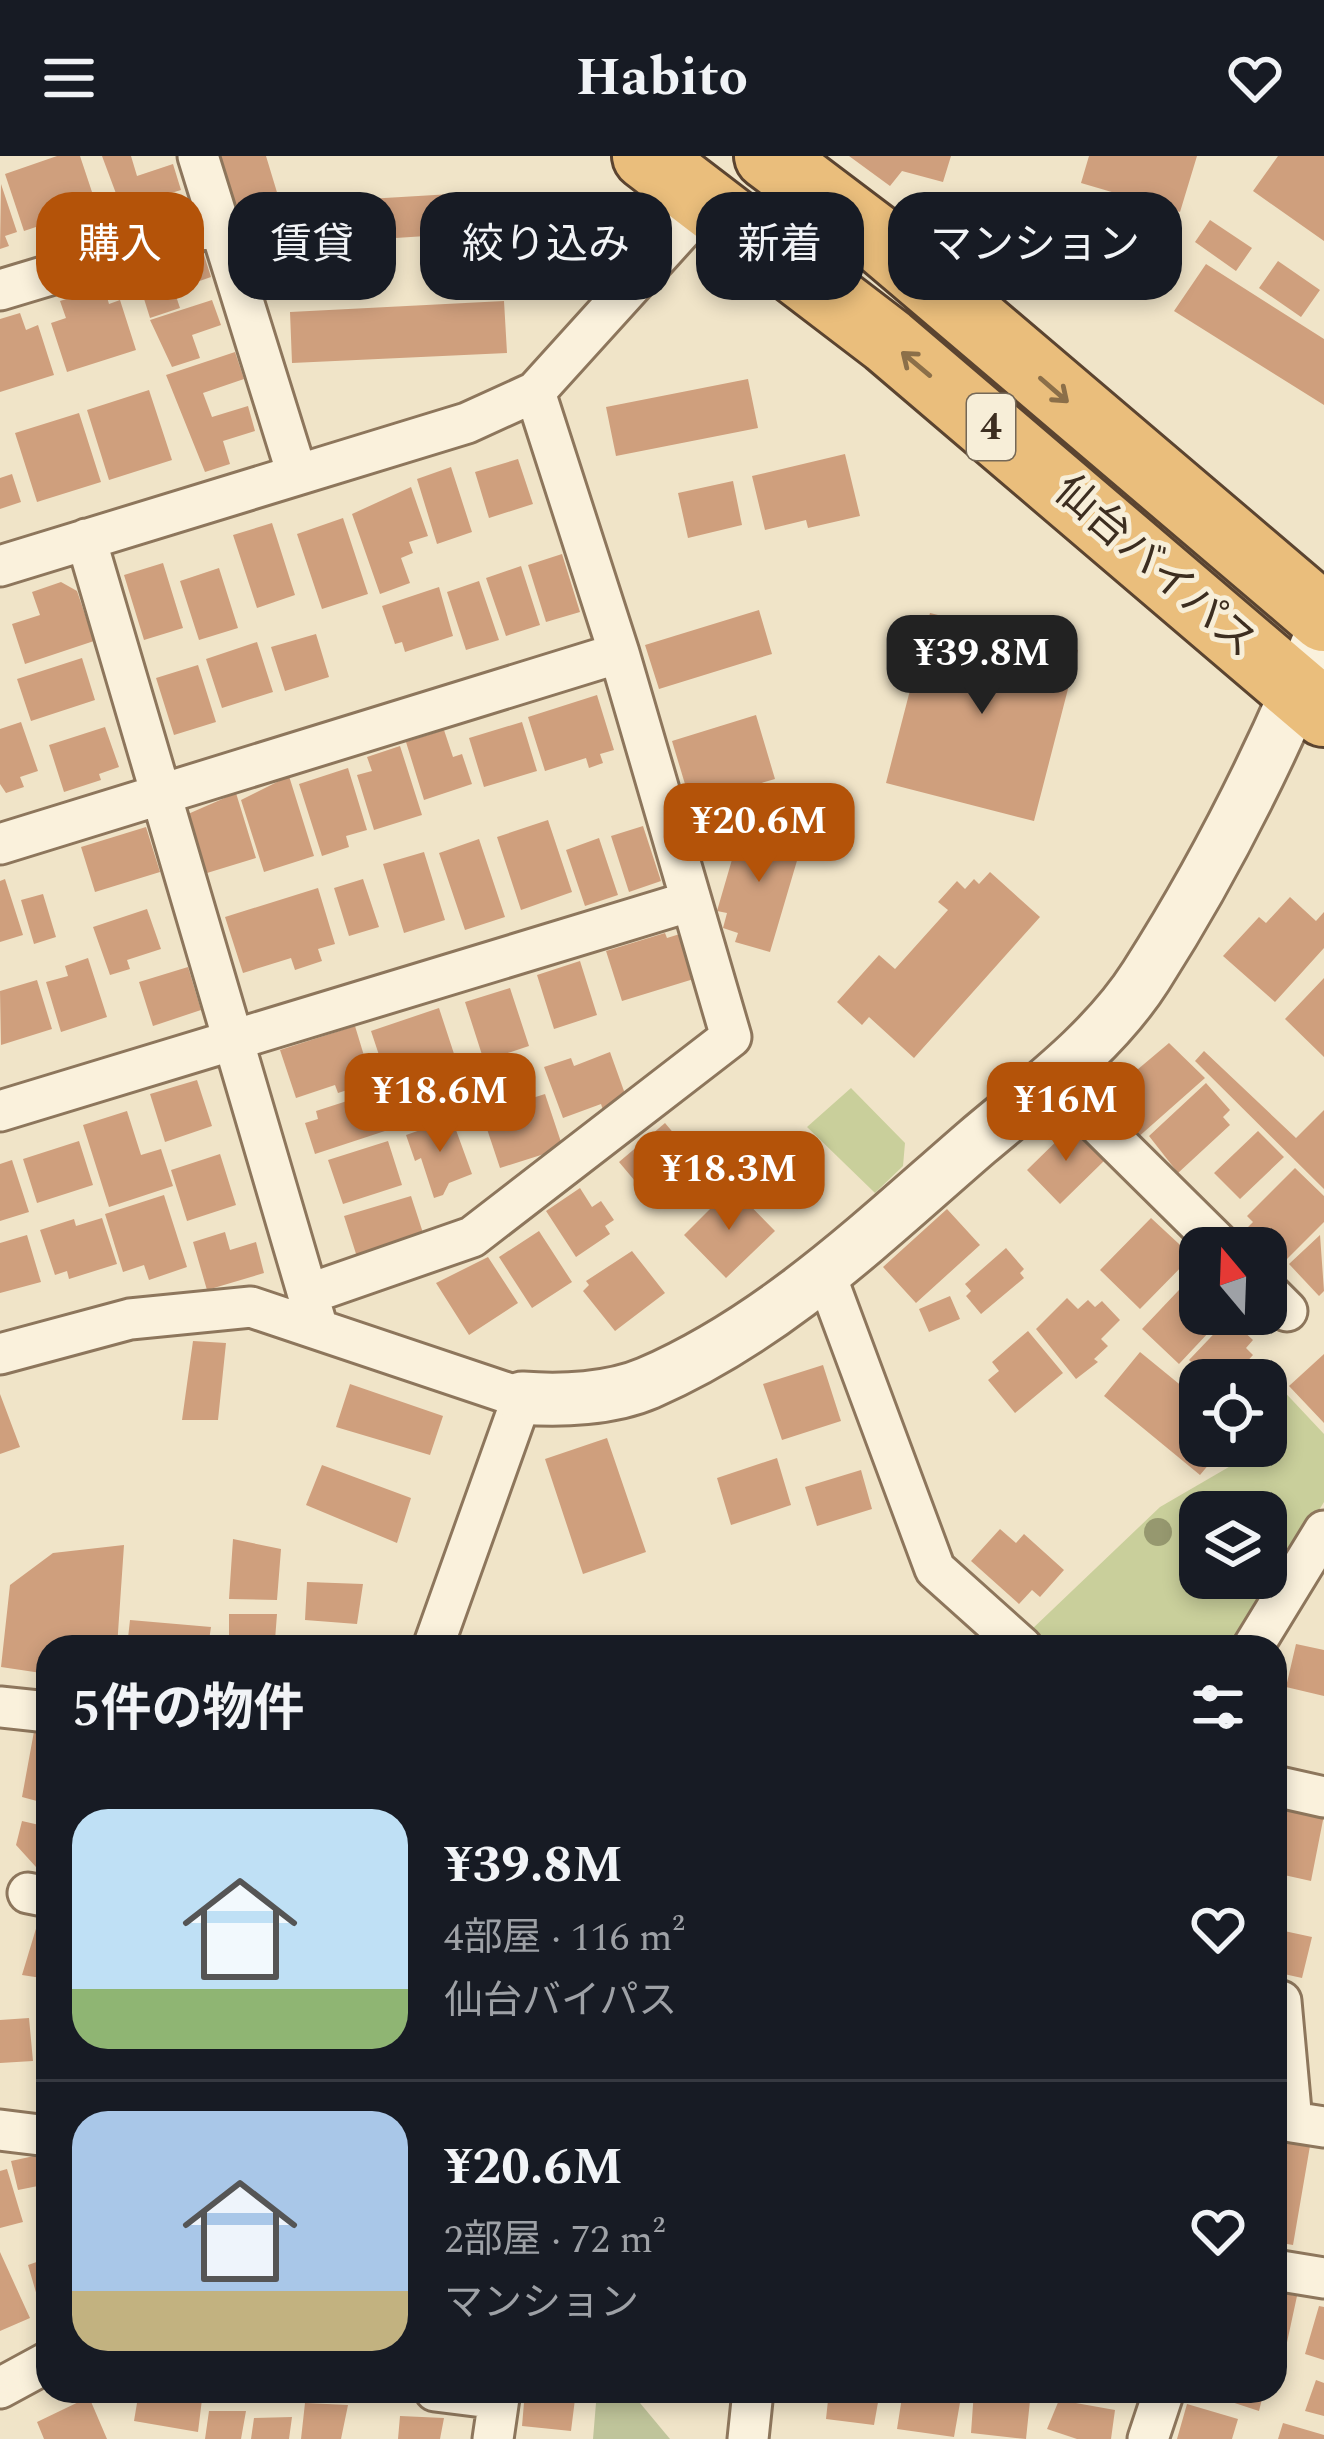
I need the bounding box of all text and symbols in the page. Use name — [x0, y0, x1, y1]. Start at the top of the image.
text: Habito — [576, 37, 748, 119]
icon: menu — [36, 45, 102, 111]
icon: heart — [1222, 45, 1288, 111]
chip: 購入 — [36, 192, 204, 300]
chip: 賃貸 — [228, 192, 396, 300]
chip: 絞り込み — [420, 192, 672, 300]
chip: 新着 — [696, 192, 864, 300]
chip: マンション — [888, 192, 1182, 300]
one-way arrow — [901, 351, 932, 379]
one-way arrow — [1038, 375, 1069, 403]
road number: 4 — [967, 394, 1015, 460]
street label: 仙台バイパス — [1040, 461, 1270, 673]
pin: ¥39.8M — [884, 615, 1080, 717]
text: ¥39.8M — [914, 624, 1050, 683]
pin: ¥20.6M — [661, 783, 857, 885]
text: ¥20.6M — [691, 792, 827, 851]
pin: ¥18.6M — [342, 1053, 538, 1155]
text: ¥18.6M — [372, 1062, 508, 1121]
pin: ¥16M — [995, 1062, 1137, 1164]
text: ¥16M — [1014, 1071, 1118, 1130]
pin: ¥18.3M — [631, 1131, 827, 1233]
text: ¥18.3M — [661, 1140, 797, 1199]
north arrow — [1179, 1227, 1287, 1335]
map controls — [1179, 1227, 1287, 1599]
button: locate — [1179, 1359, 1287, 1467]
button: layers — [1179, 1491, 1287, 1599]
text: 5件の物件 — [72, 1671, 305, 1749]
icon: filters — [1185, 1674, 1251, 1740]
text: ¥39.8M — [444, 1827, 623, 1905]
icon: home — [168, 1857, 312, 2001]
icon: heart — [1185, 1896, 1251, 1962]
text: 4部屋 · 116 m² — [444, 1909, 685, 1968]
text: 仙台バイパス — [444, 1972, 677, 2031]
text: ¥20.6M — [444, 2129, 623, 2207]
icon: home — [168, 2159, 312, 2303]
icon: heart — [1185, 2198, 1251, 2264]
text: 2部屋 · 72 m² — [444, 2211, 665, 2270]
text: マンション — [444, 2274, 639, 2333]

